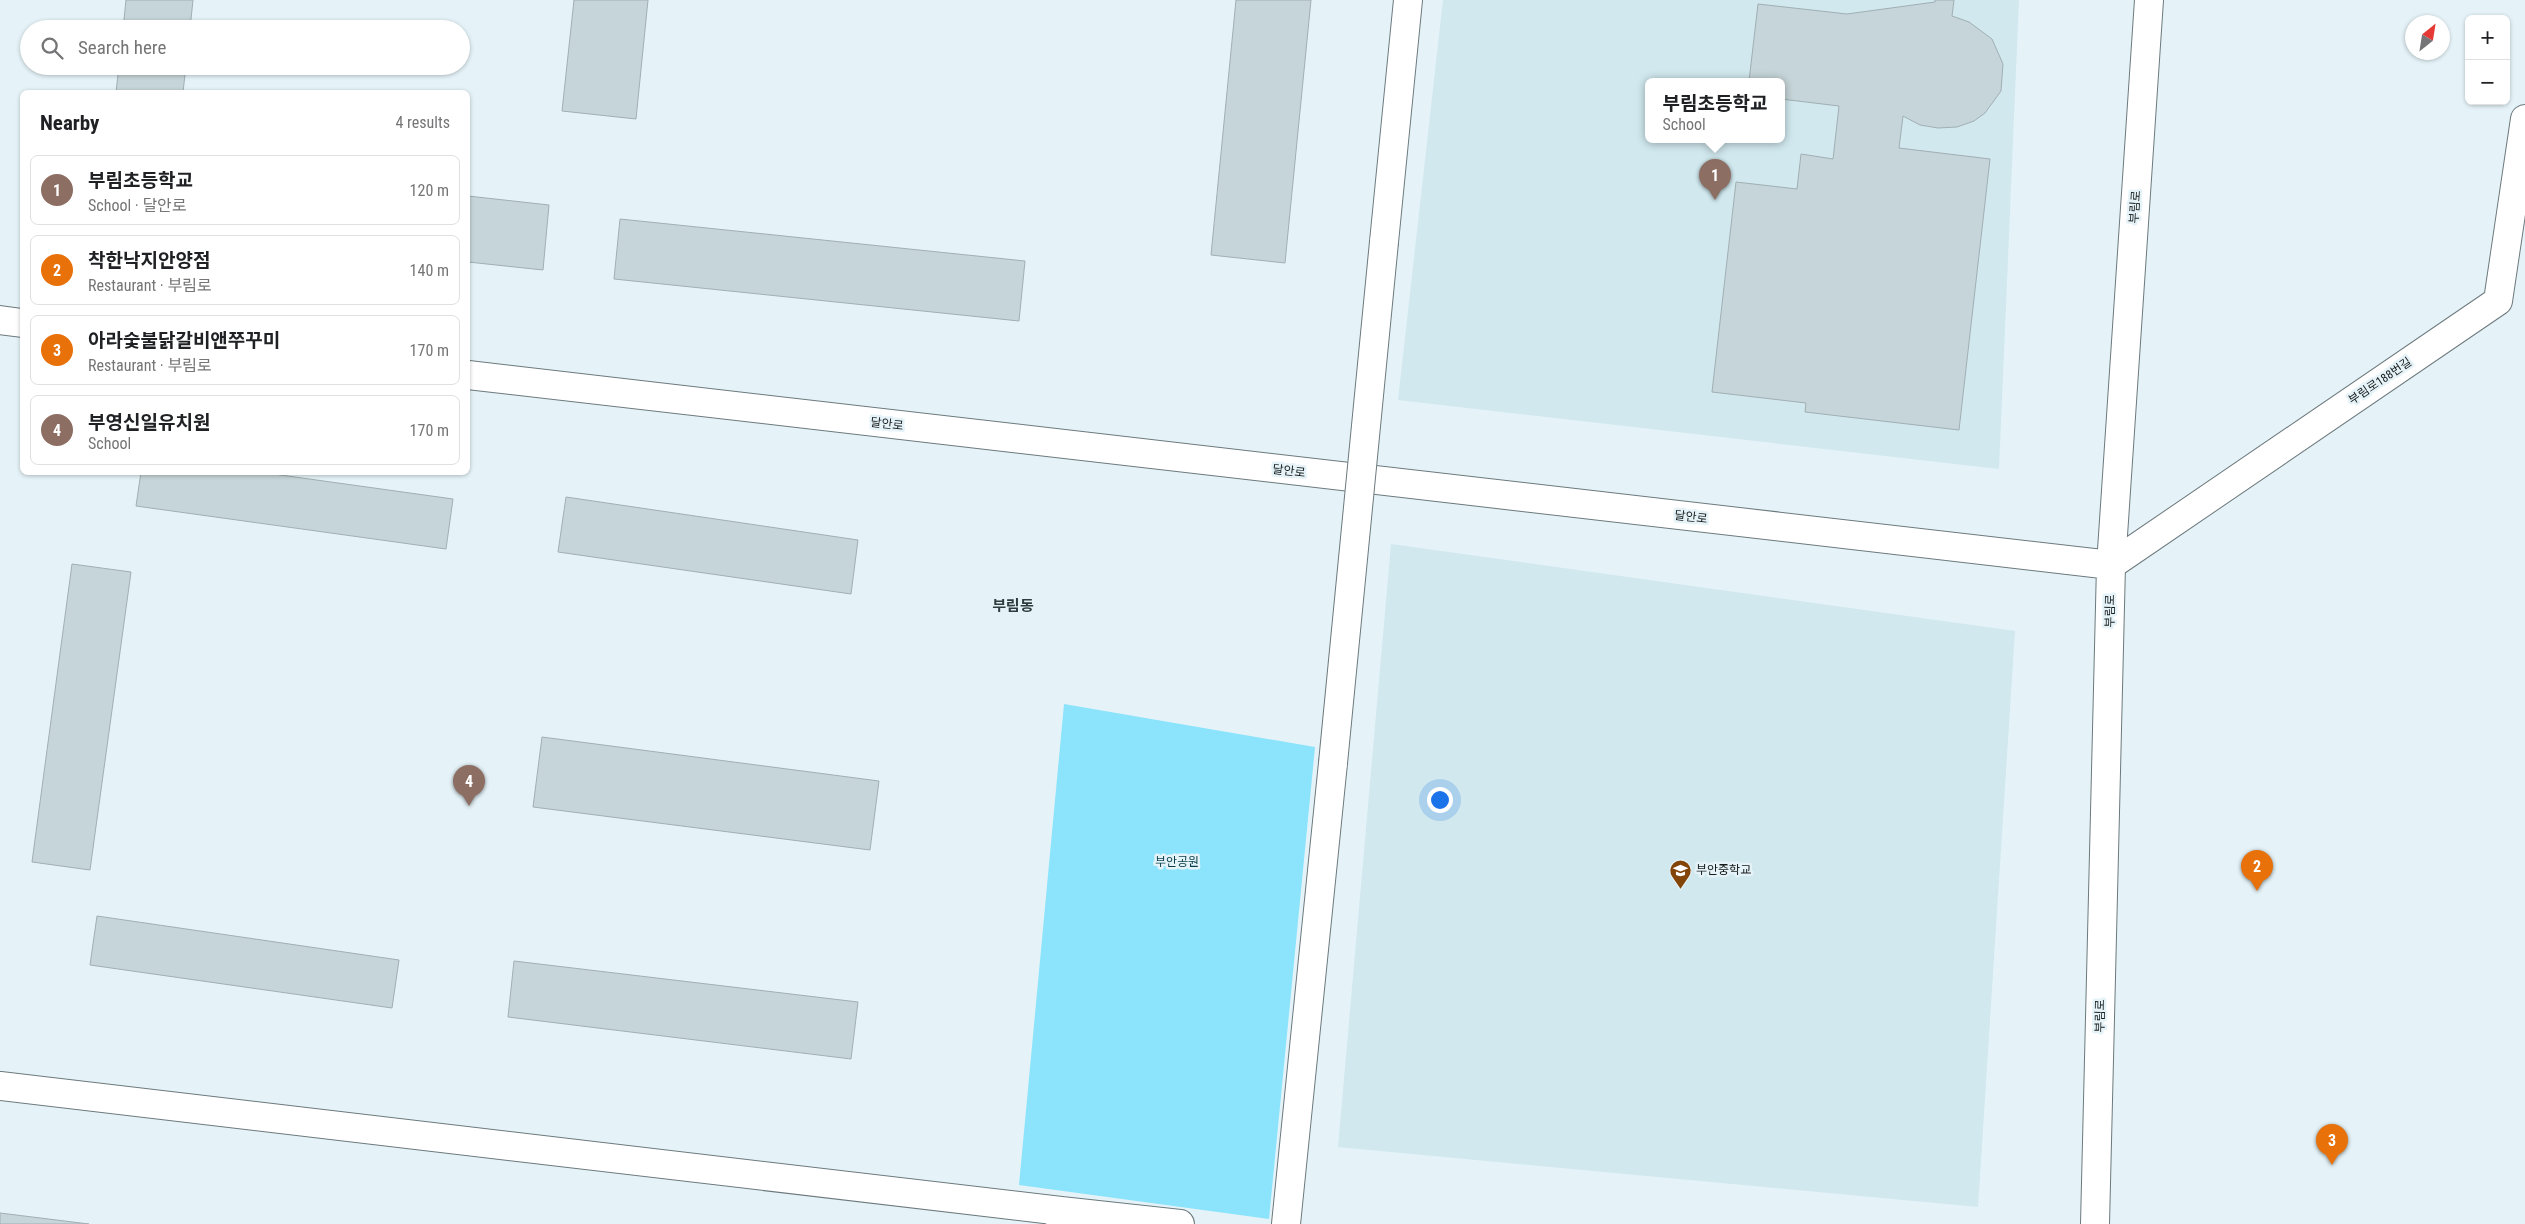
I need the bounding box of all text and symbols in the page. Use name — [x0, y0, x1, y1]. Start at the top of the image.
north arrow — [2405, 15, 2450, 60]
map controls — [2465, 15, 2510, 105]
button: + — [2465, 15, 2510, 60]
search box — [20, 20, 470, 75]
icon: search — [38, 34, 66, 62]
text: Search here — [78, 36, 166, 59]
button: − — [2465, 60, 2510, 105]
popup — [1645, 78, 1785, 143]
text: 부림초등학교 — [1663, 92, 1767, 115]
text: Nearby — [40, 111, 99, 135]
text: 4 results — [395, 113, 450, 132]
text: School — [1663, 115, 1706, 134]
pin: 1 — [1699, 159, 1731, 200]
text: 부림초등학교 — [88, 169, 193, 192]
text: 1 — [53, 181, 61, 200]
text: 120 m — [410, 181, 449, 200]
street label: 부림로 — [2127, 190, 2143, 224]
text: School · 달안로 — [88, 196, 187, 215]
text: 착한낙지안양점 — [88, 249, 210, 272]
text: 2 — [53, 261, 61, 280]
text: 140 m — [410, 261, 449, 280]
text: Restaurant · 부림로 — [88, 276, 212, 295]
text: 아라숯불닭갈비앤쭈꾸미 — [88, 329, 280, 352]
text: 3 — [53, 341, 61, 360]
text: 170 m — [410, 341, 449, 360]
street label: 부림로188번길 — [2346, 355, 2414, 407]
text: Restaurant · 부림로 — [88, 356, 212, 375]
text: 부영신일유치원 — [88, 411, 210, 434]
street label: 달안로 — [870, 415, 904, 433]
text: 4 — [53, 421, 61, 440]
text: 170 m — [410, 421, 449, 440]
text: School — [88, 434, 131, 453]
street label: 달안로 — [1272, 462, 1306, 480]
street label: 달안로 — [1674, 508, 1708, 526]
street label: 부림로 — [2103, 594, 2117, 628]
district label: 부림동 — [992, 597, 1034, 615]
pin: 4 — [453, 765, 485, 806]
your location — [1427, 787, 1453, 813]
pin: 2 — [2241, 850, 2273, 891]
park label: 부안공원 — [1155, 855, 1199, 869]
school or university icon: 부안중학교 — [1668, 858, 1692, 889]
place label: 부안중학교 — [1696, 863, 1751, 877]
street label: 부림로 — [2093, 999, 2107, 1033]
pin: 3 — [2316, 1124, 2348, 1165]

